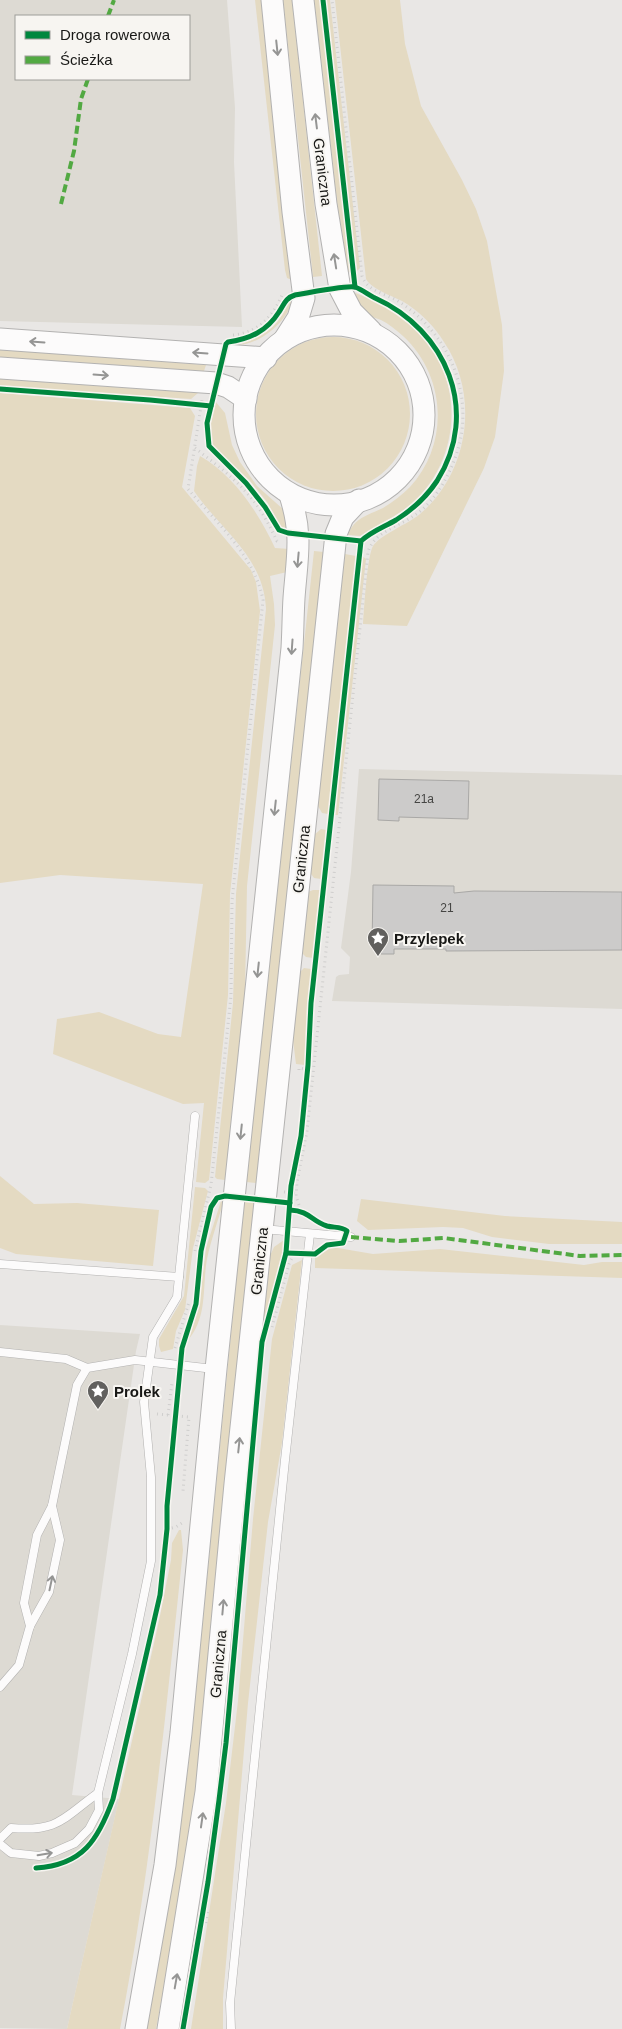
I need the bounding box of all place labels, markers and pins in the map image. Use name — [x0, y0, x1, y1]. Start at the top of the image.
place icon: Przylepek — [366, 926, 390, 957]
place label: Przylepek — [394, 930, 465, 947]
place icon: Prolek — [86, 1379, 110, 1410]
place label: Prolek — [114, 1383, 161, 1400]

